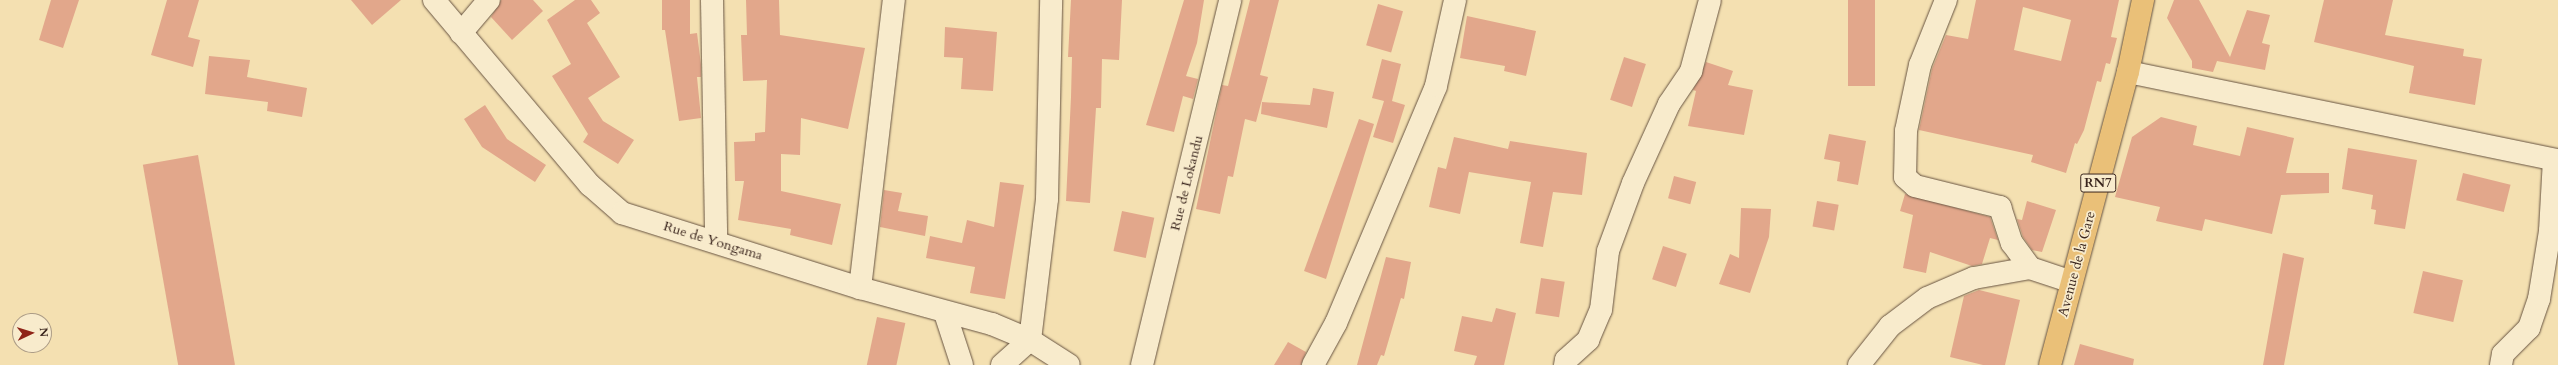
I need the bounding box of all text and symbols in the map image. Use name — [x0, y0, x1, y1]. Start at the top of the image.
street label: Rue de Lokandu — [1167, 134, 1207, 232]
road number: RN7 — [2080, 172, 2116, 194]
street label: Avenue de la Gare — [2055, 209, 2099, 319]
street label: Rue de Yongama — [661, 218, 765, 264]
north arrow — [12, 313, 52, 353]
text: N — [36, 327, 51, 337]

